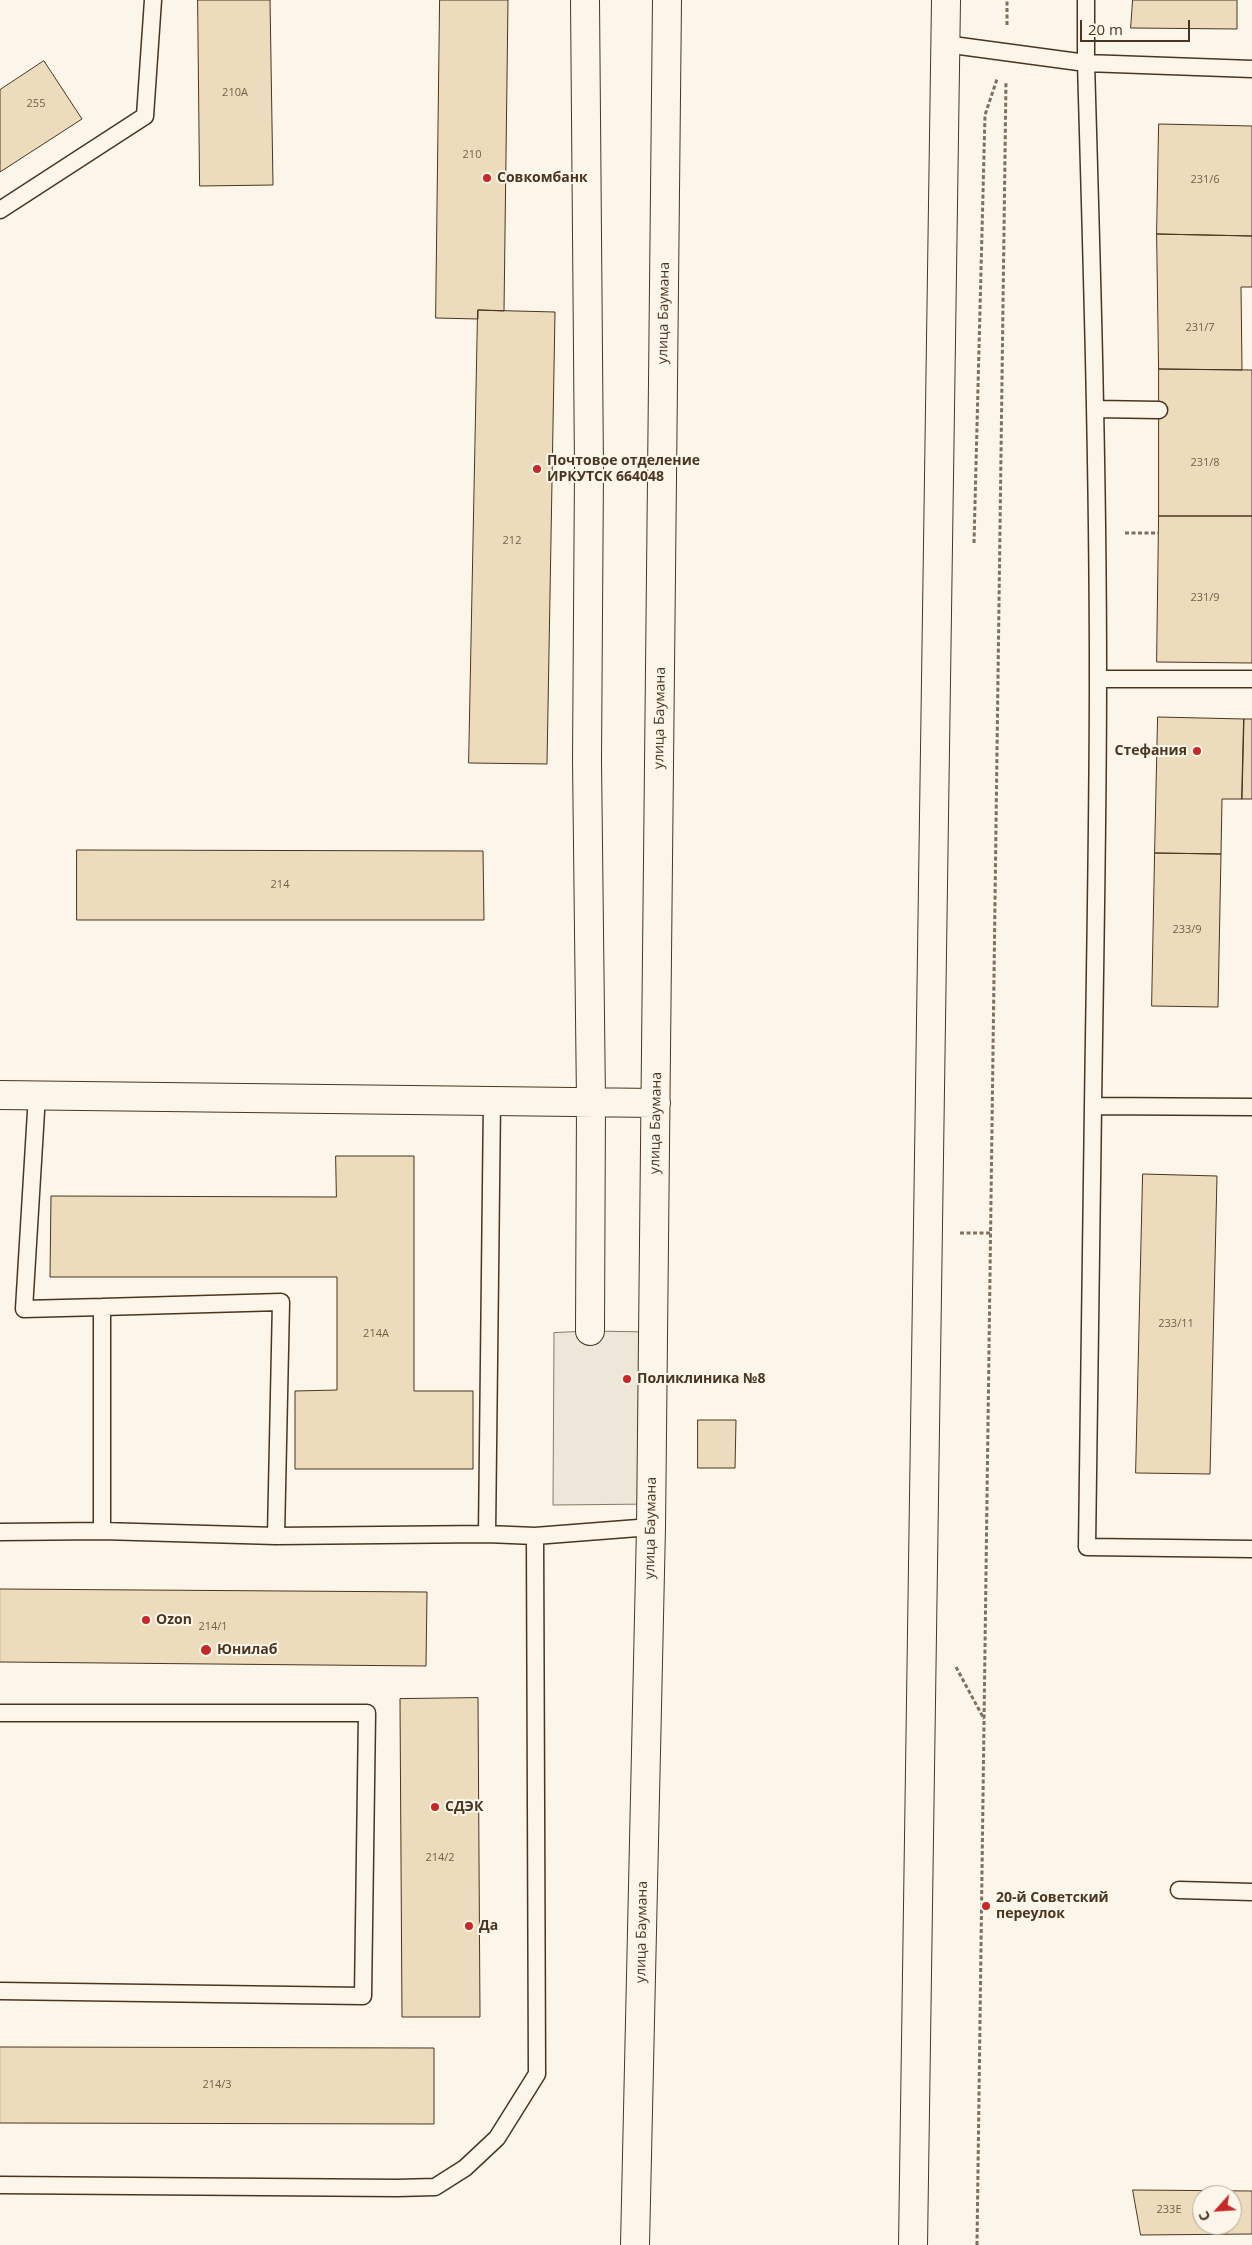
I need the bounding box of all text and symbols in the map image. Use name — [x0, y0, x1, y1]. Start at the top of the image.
scale bar — [1082, 10, 1192, 42]
text: 20 m — [1088, 19, 1123, 39]
house number: 210А — [222, 86, 248, 100]
house number: 255 — [27, 97, 45, 111]
house number: 210 — [463, 148, 481, 162]
place label: Совкомбанк — [497, 170, 588, 186]
marker: Совкомбанк — [481, 172, 493, 184]
house number: 231/6 — [1190, 173, 1220, 187]
street label: улица Баумана — [655, 262, 673, 364]
house number: 231/7 — [1185, 321, 1215, 335]
place label: Почтовое отделение ИРКУТСК 664048 — [547, 453, 700, 486]
house number: 231/8 — [1190, 456, 1220, 470]
marker: Почтовое отделение ИРКУТСК 664048 — [531, 463, 543, 475]
house number: 212 — [503, 534, 521, 548]
house number: 231/9 — [1190, 591, 1220, 605]
street label: улица Баумана — [651, 667, 669, 769]
place label: Стефания — [1115, 743, 1187, 759]
marker: Стефания — [1191, 745, 1203, 757]
house number: 214 — [271, 878, 289, 892]
house number: 233/9 — [1172, 923, 1202, 937]
street label: улица Баумана — [647, 1072, 665, 1174]
house number: 233/11 — [1158, 1317, 1194, 1331]
house number: 214А — [363, 1327, 389, 1341]
place label: Поликлиника №8 — [637, 1371, 766, 1387]
marker: Поликлиника №8 — [621, 1373, 633, 1385]
street label: улица Баумана — [642, 1477, 660, 1579]
place label: Ozon — [156, 1612, 192, 1628]
marker: Ozon — [140, 1614, 152, 1626]
house number: 214/1 — [198, 1620, 228, 1634]
place label: Юнилаб — [217, 1642, 278, 1658]
marker: Юнилаб — [199, 1643, 213, 1657]
place label: СДЭК — [445, 1799, 483, 1815]
marker: СДЭК — [429, 1801, 441, 1813]
house number: 214/2 — [425, 1851, 455, 1865]
street label: улица Баумана — [633, 1881, 651, 1983]
place label: 20-й Советский переулок — [996, 1890, 1109, 1922]
marker: 20-й Советский переулок — [980, 1900, 992, 1912]
place label: Да — [479, 1918, 498, 1934]
marker: Да — [463, 1920, 475, 1932]
house number: 214/3 — [202, 2078, 232, 2092]
north arrow — [1192, 2185, 1242, 2235]
house number: 233Е — [1157, 2203, 1181, 2217]
text: С — [1193, 2208, 1214, 2225]

